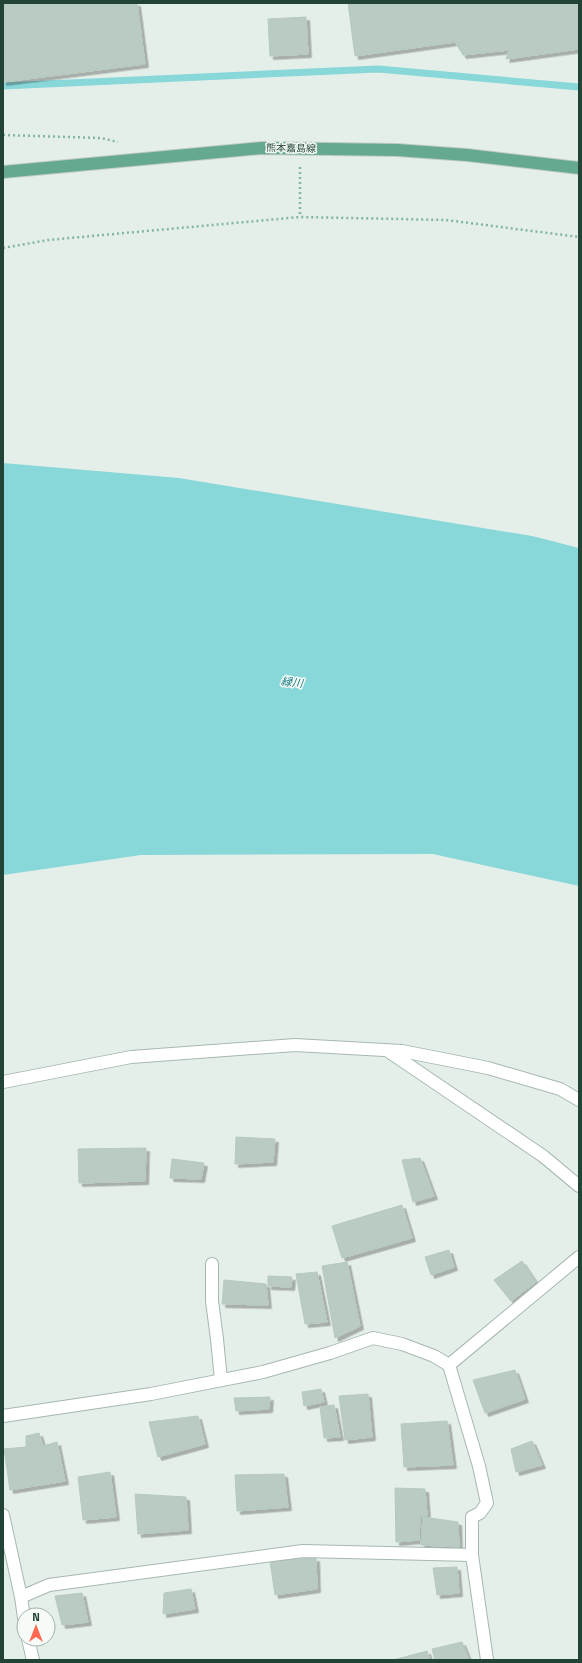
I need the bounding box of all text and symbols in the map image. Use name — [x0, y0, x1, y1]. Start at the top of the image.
street label: 熊本嘉島線 — [266, 140, 316, 156]
water label: 緑川 — [280, 673, 305, 691]
north arrow — [16, 1607, 56, 1647]
text: N — [32, 1609, 40, 1625]

